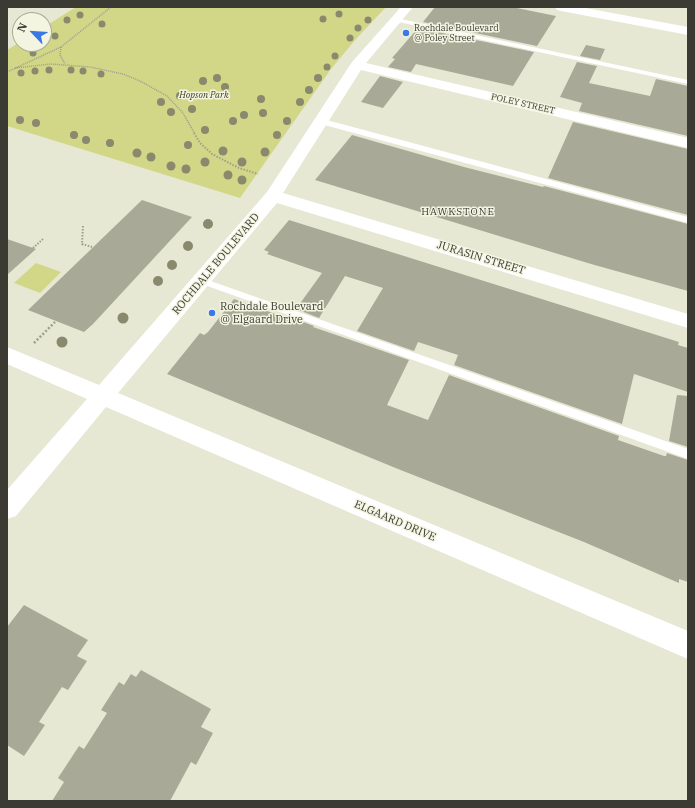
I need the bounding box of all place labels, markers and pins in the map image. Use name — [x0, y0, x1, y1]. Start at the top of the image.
place label: Rochdale Boulevard @ Poley Street — [414, 23, 499, 44]
marker: Rochdale Boulevard @ Poley Street — [401, 28, 411, 38]
place label: Rochdale Boulevard @ Elgaard Drive — [220, 300, 323, 326]
marker: Rochdale Boulevard @ Elgaard Drive — [207, 308, 217, 318]

